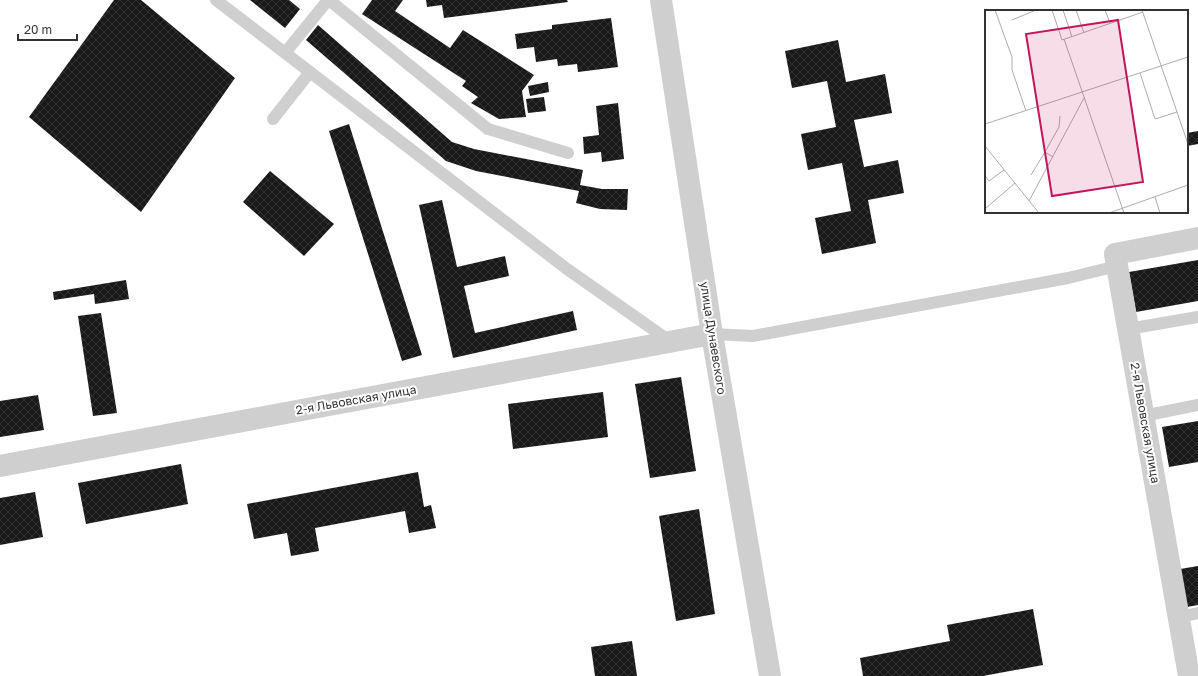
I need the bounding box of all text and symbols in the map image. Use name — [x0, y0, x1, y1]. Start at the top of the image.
inset map — [985, 10, 1188, 213]
scale bar — [18, 16, 77, 42]
text: 20 m — [24, 22, 52, 37]
street label: улица Дунаевского — [697, 280, 730, 396]
street label: 2-я Львовская улица — [1128, 361, 1163, 484]
street label: 2-я Львовская улица — [294, 382, 417, 417]

